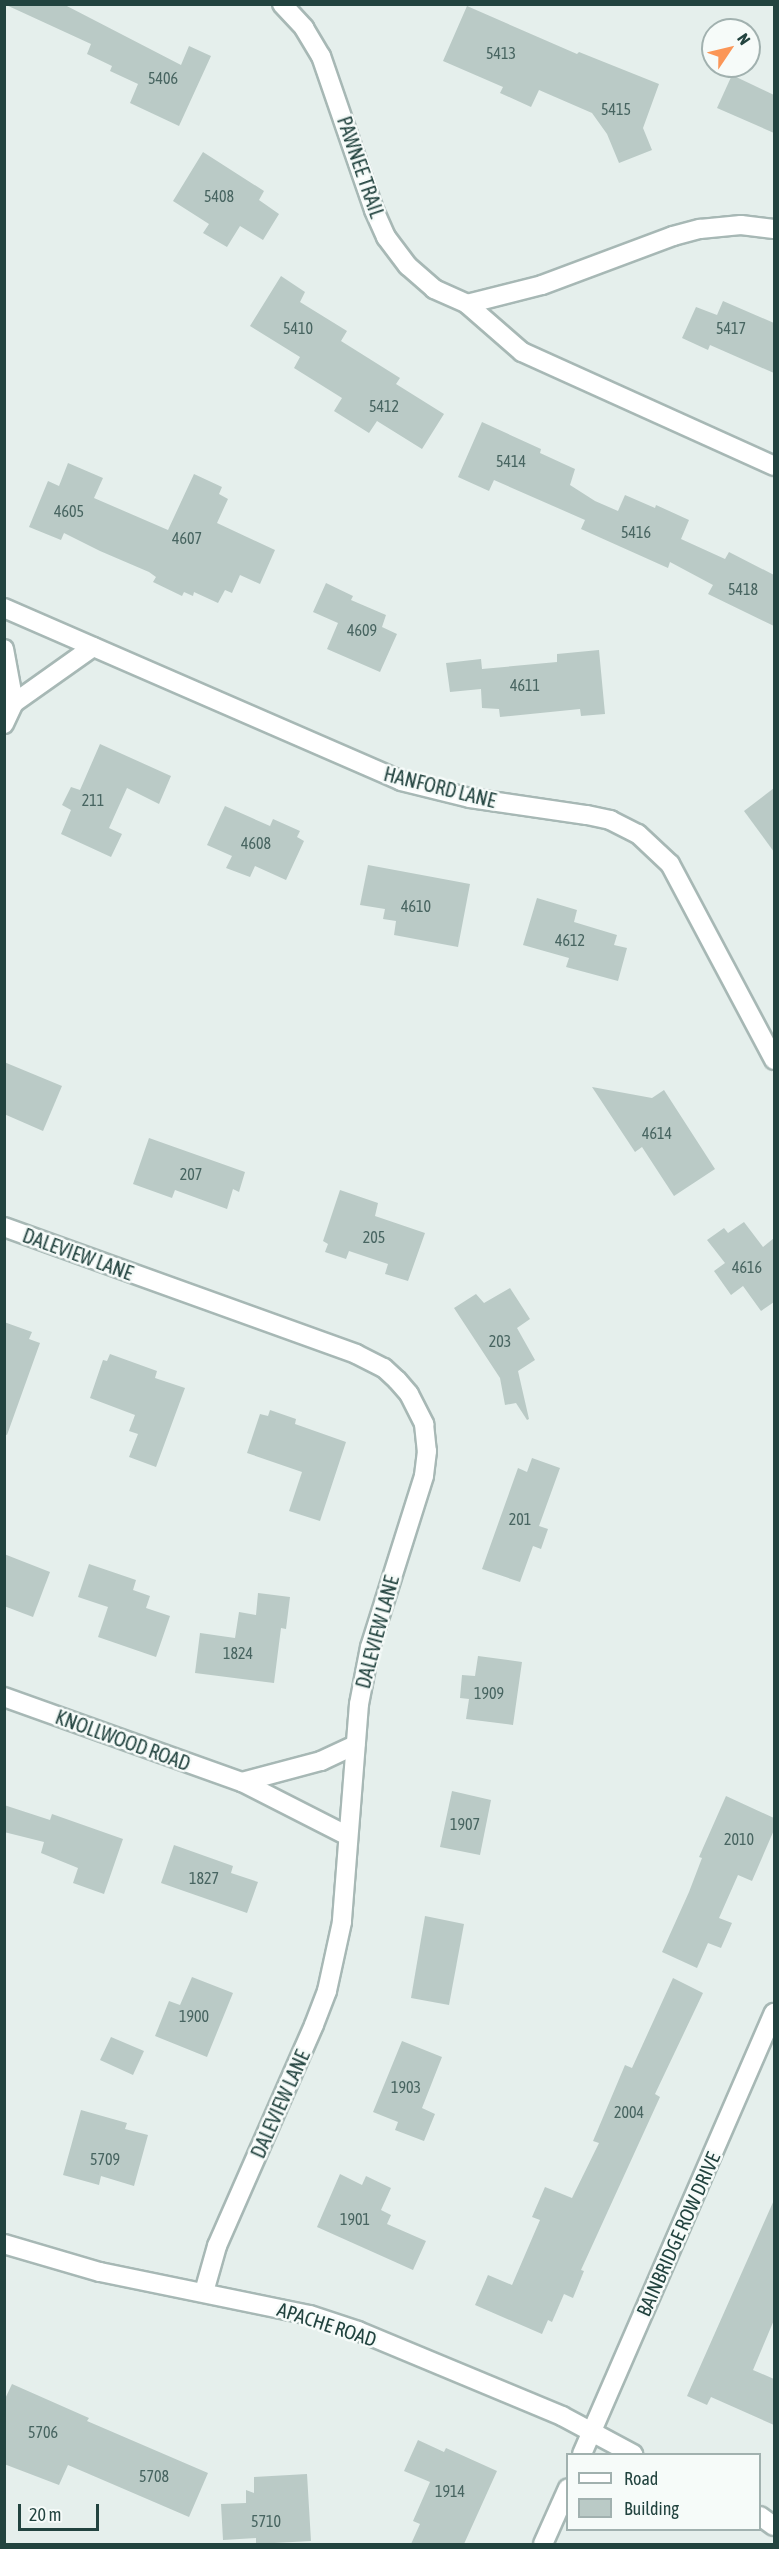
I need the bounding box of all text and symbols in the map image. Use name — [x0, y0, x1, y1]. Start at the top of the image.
north arrow — [701, 18, 761, 78]
text: N — [734, 30, 754, 48]
house number: 5413 — [486, 43, 516, 63]
house number: 5406 — [148, 68, 178, 88]
house number: 5415 — [601, 99, 631, 119]
street label: PAWNEE TRAIL — [332, 113, 390, 221]
house number: 5408 — [204, 186, 234, 206]
house number: 5410 — [283, 318, 313, 338]
house number: 5417 — [716, 318, 746, 338]
house number: 5412 — [369, 396, 399, 416]
house number: 5414 — [496, 451, 526, 471]
house number: 4605 — [54, 501, 84, 521]
house number: 5416 — [621, 522, 651, 542]
house number: 4607 — [172, 528, 202, 548]
house number: 5418 — [728, 579, 758, 599]
house number: 4609 — [347, 620, 377, 640]
house number: 4611 — [510, 675, 540, 695]
street label: HANFORD LANE — [381, 761, 499, 813]
house number: 211 — [82, 790, 104, 810]
house number: 4608 — [241, 833, 271, 853]
house number: 4610 — [401, 896, 431, 916]
house number: 4612 — [555, 930, 585, 950]
house number: 4614 — [642, 1123, 672, 1143]
house number: 207 — [180, 1164, 202, 1184]
street label: DALEVIEW LANE — [19, 1223, 137, 1285]
house number: 205 — [363, 1227, 385, 1247]
house number: 4616 — [732, 1257, 762, 1277]
house number: 203 — [489, 1331, 511, 1351]
house number: 201 — [509, 1509, 531, 1529]
street label: DALEVIEW LANE — [350, 1573, 404, 1691]
house number: 1824 — [223, 1643, 253, 1663]
house number: 1909 — [474, 1683, 504, 1703]
street label: KNOLLWOOD ROAD — [52, 1704, 194, 1776]
house number: 1907 — [450, 1814, 480, 1834]
house number: 2010 — [724, 1829, 754, 1849]
house number: 1827 — [189, 1868, 219, 1888]
house number: 1900 — [179, 2006, 209, 2026]
street label: DALEVIEW LANE — [245, 2046, 315, 2162]
house number: 1903 — [391, 2077, 421, 2097]
house number: 2004 — [614, 2102, 644, 2122]
street label: BAINBRIDGE ROW DRIVE — [631, 2148, 725, 2320]
house number: 5709 — [90, 2149, 120, 2169]
house number: 1901 — [340, 2209, 370, 2229]
street label: APACHE ROAD — [274, 2297, 380, 2351]
house number: 5706 — [28, 2422, 58, 2442]
legend — [566, 2453, 761, 2531]
house number: 5708 — [139, 2466, 169, 2486]
text: Road — [624, 2468, 658, 2489]
house number: 1914 — [435, 2481, 465, 2501]
scale bar — [21, 2492, 102, 2530]
text: Building — [624, 2498, 679, 2519]
text: 20 m — [29, 2504, 61, 2525]
house number: 5710 — [251, 2511, 281, 2531]

